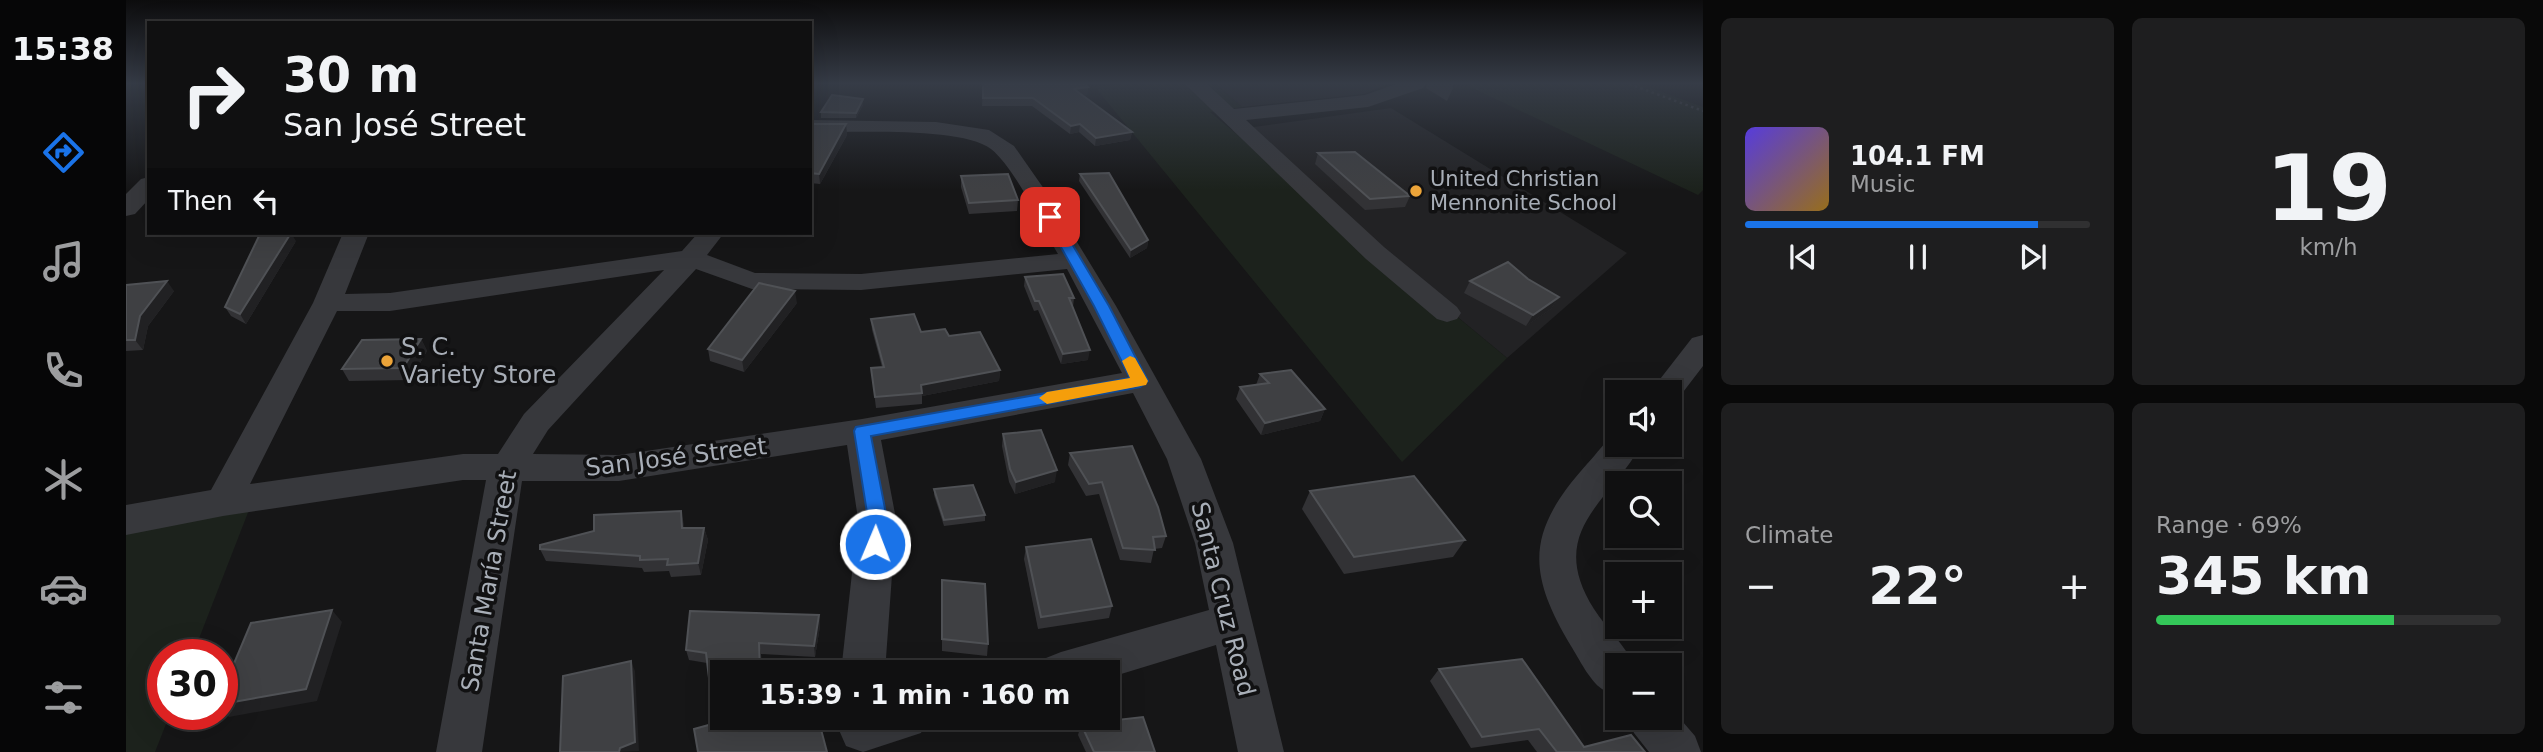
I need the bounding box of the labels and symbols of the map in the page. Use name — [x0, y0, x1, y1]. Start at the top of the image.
place label: United Christian Mennonite School — [1430, 167, 1617, 215]
marker: United Christian Mennonite School — [1408, 183, 1424, 199]
pin — [1020, 187, 1080, 247]
place label: S. C. Variety Store — [401, 333, 556, 389]
marker: S. C. Variety Store — [379, 353, 395, 369]
street label: San José Street — [584, 432, 768, 482]
street label: Santa María Street — [456, 468, 522, 694]
street label: Santa Cruz Road — [1185, 499, 1261, 699]
position arrow — [838, 507, 912, 581]
speed limit sign: 30 — [147, 639, 238, 730]

